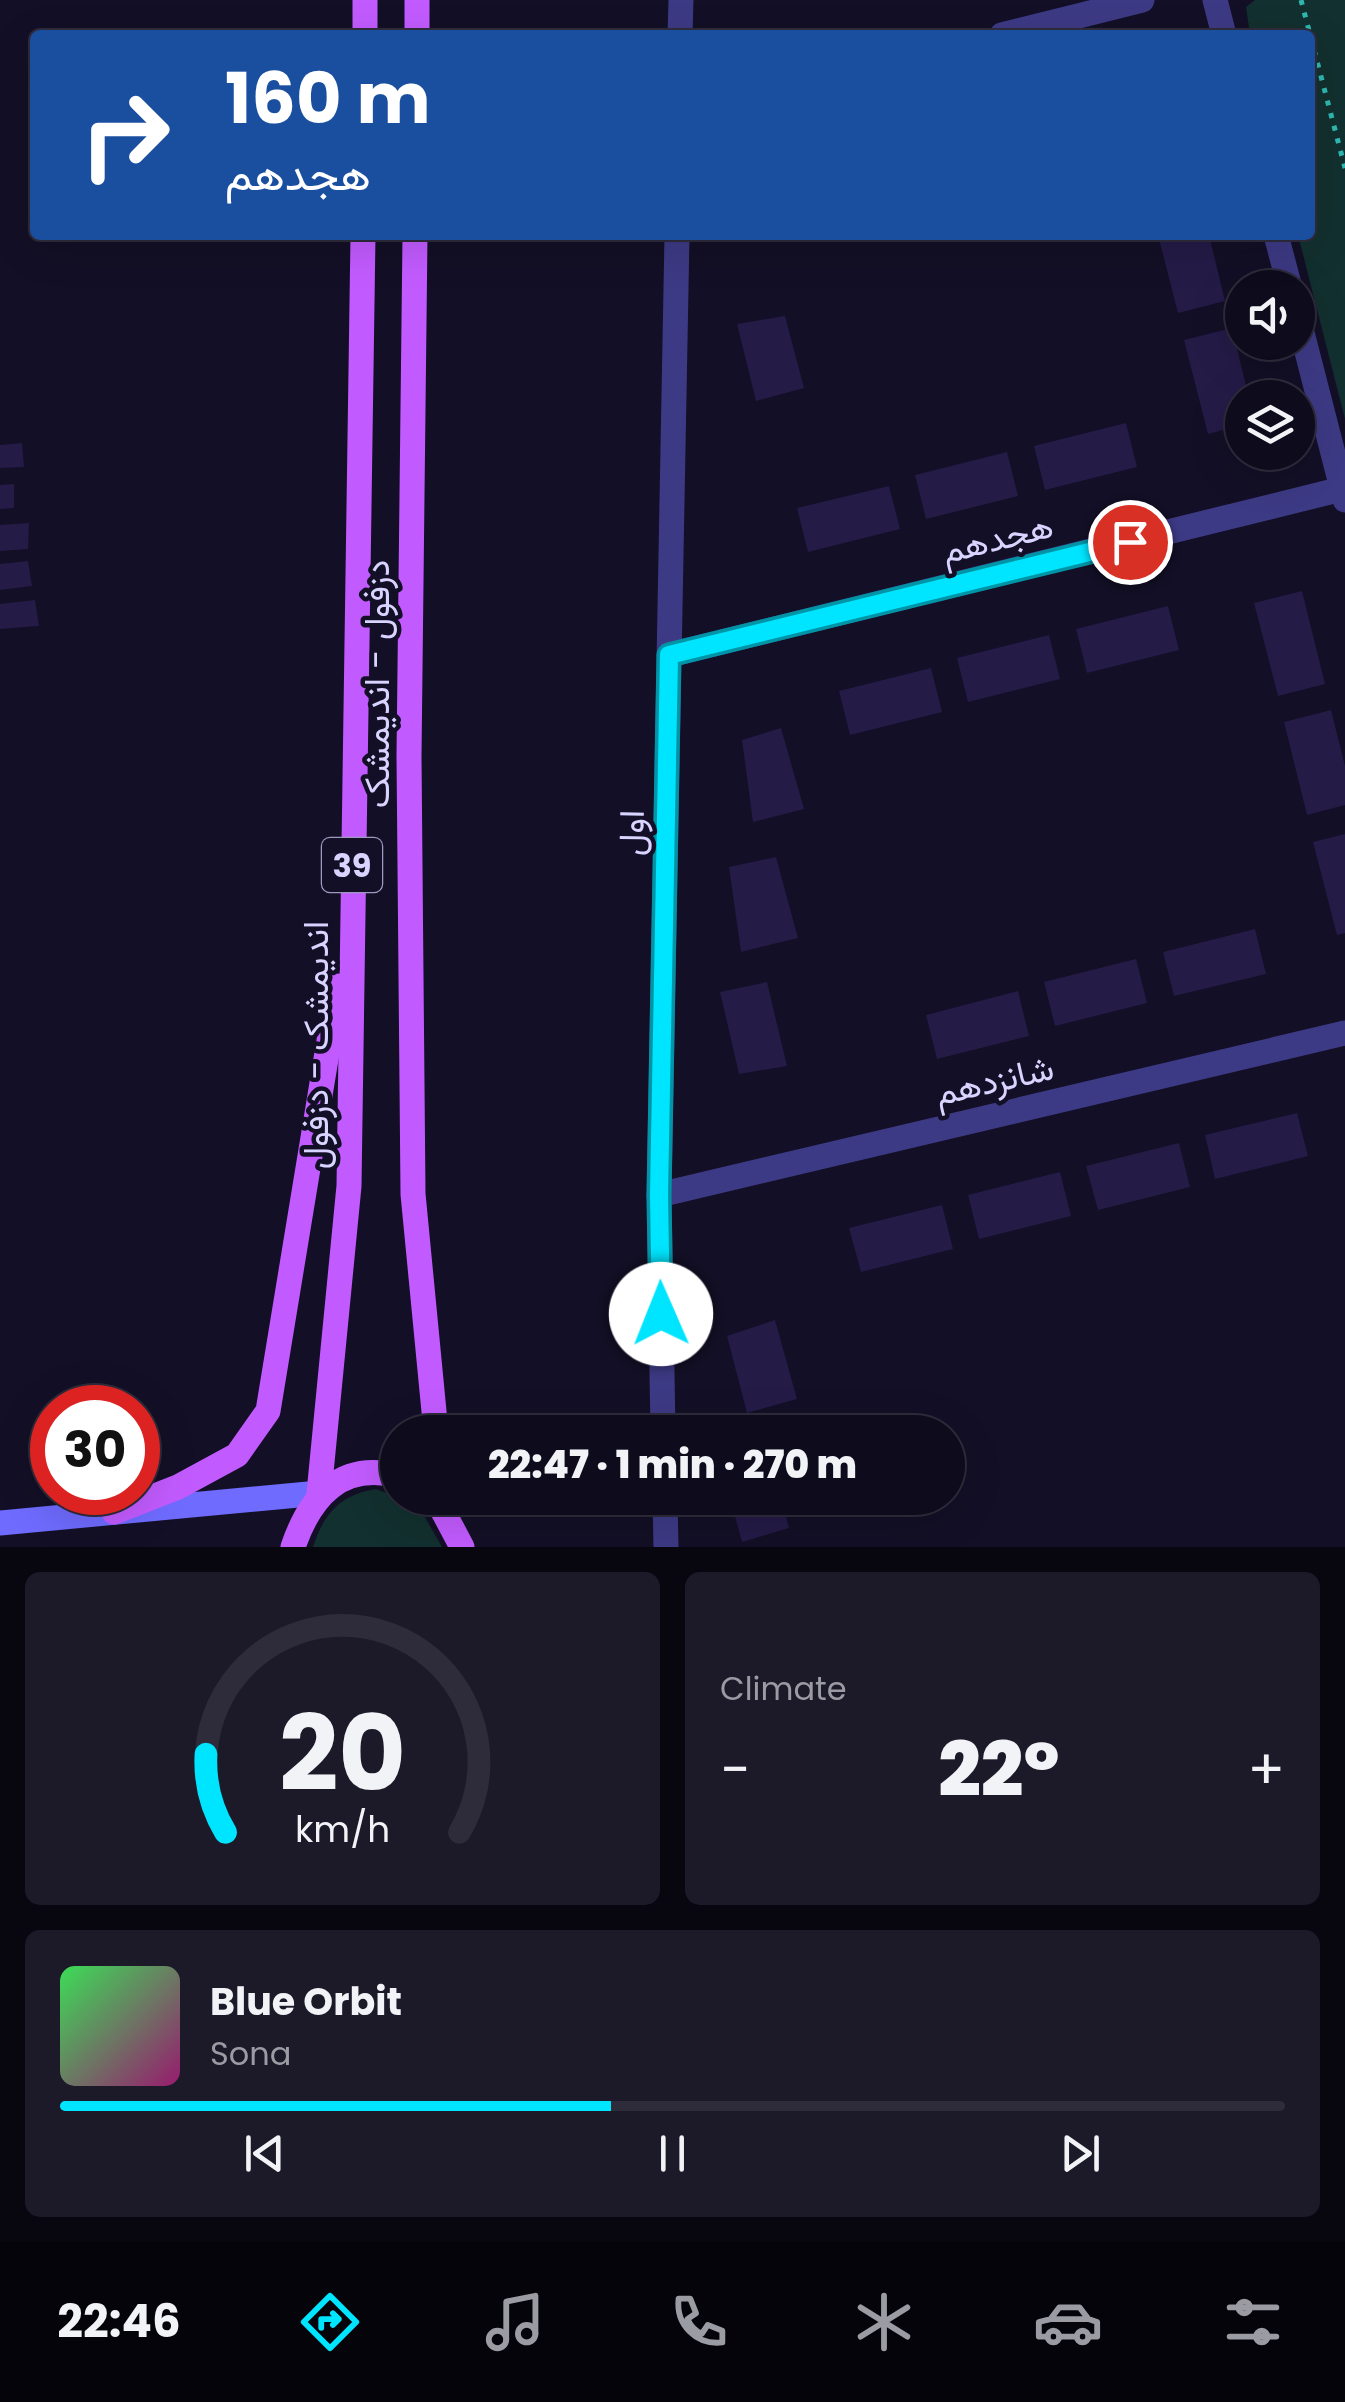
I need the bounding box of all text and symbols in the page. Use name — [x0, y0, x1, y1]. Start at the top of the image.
text: 160 m — [225, 49, 431, 148]
icon: right — [60, 70, 190, 200]
text: هجدهم — [225, 143, 371, 206]
map controls — [1225, 270, 1315, 470]
button: sound — [1225, 270, 1315, 360]
button: layers — [1225, 380, 1315, 470]
pin — [1088, 500, 1173, 585]
street label: هجدهم — [936, 501, 1058, 575]
icon: arrive — [1103, 515, 1158, 570]
street label: دزفول - اندیمشک — [352, 560, 401, 808]
street label: اول — [606, 810, 656, 856]
road number: 39 — [322, 838, 382, 892]
street label: اندیمشک - دزفول — [291, 921, 340, 1169]
street label: شانزدهم — [930, 1043, 1058, 1117]
position arrow — [609, 1262, 713, 1366]
speed limit sign: 30 — [30, 1385, 160, 1515]
text: 22:47 · 1 min · 270 m — [488, 1438, 857, 1491]
text: Climate — [720, 1666, 847, 1711]
text: 20 — [279, 1681, 406, 1826]
text: 22° — [938, 1717, 1060, 1822]
text: − — [720, 1731, 750, 1808]
text: + — [1247, 1731, 1285, 1808]
text: km/h — [295, 1804, 390, 1855]
text: Blue Orbit — [210, 1975, 402, 2028]
text: Sona — [210, 2031, 291, 2076]
icon: previous — [237, 2126, 292, 2181]
icon: pause — [645, 2126, 700, 2181]
icon: next — [1053, 2126, 1108, 2181]
icon: directions — [295, 2287, 365, 2357]
icon: music — [480, 2287, 550, 2357]
icon: phone — [664, 2287, 734, 2357]
icon: climate — [849, 2287, 919, 2357]
icon: car — [1033, 2287, 1103, 2357]
icon: filters — [1218, 2287, 1288, 2357]
text: 22:46 — [57, 2290, 181, 2353]

